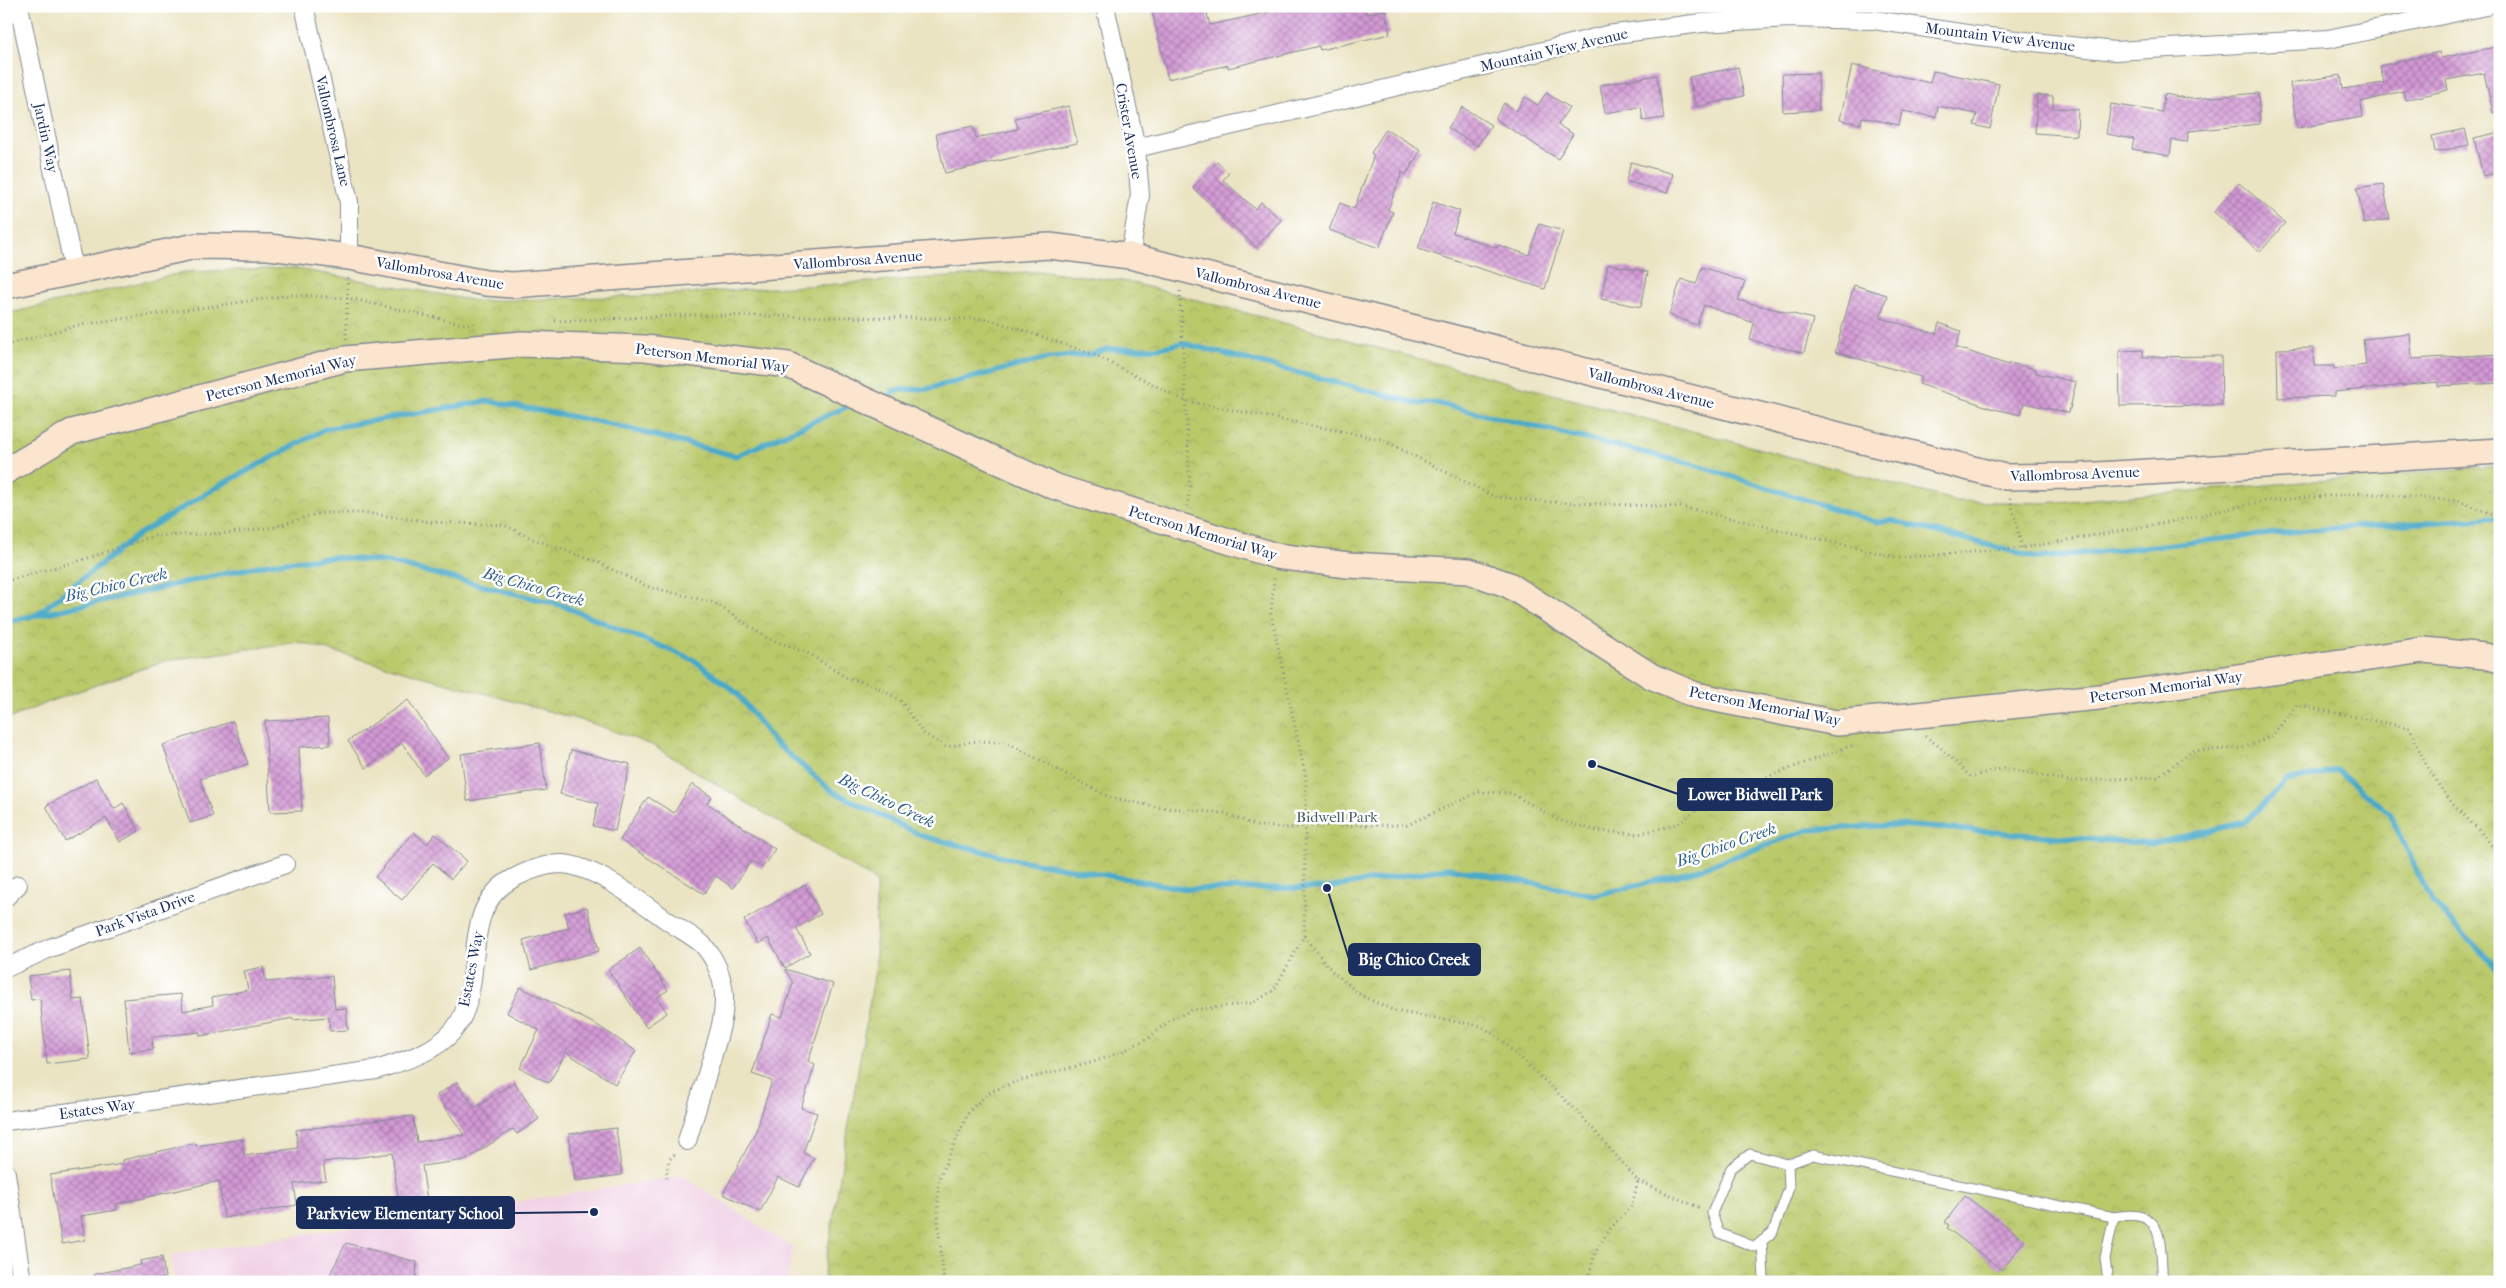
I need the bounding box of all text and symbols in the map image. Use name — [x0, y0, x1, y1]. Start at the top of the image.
street label: Mountain View Avenue — [1924, 19, 2077, 55]
street label: Mountain View Avenue — [1478, 24, 1630, 76]
street label: Vallombrosa Lane — [311, 73, 355, 189]
street label: Crister Avenue — [1112, 82, 1146, 181]
street label: Jardin Way — [30, 100, 62, 176]
street label: Vallombrosa Avenue — [792, 246, 924, 274]
street label: Vallombrosa Avenue — [374, 253, 506, 293]
street label: Vallombrosa Avenue — [1192, 263, 1324, 313]
street label: Peterson Memorial Way — [634, 340, 791, 376]
street label: Peterson Memorial Way — [204, 350, 359, 405]
street label: Vallombrosa Avenue — [1585, 363, 1717, 413]
street label: Vallombrosa Avenue — [2009, 463, 2141, 485]
street label: Peterson Memorial Way — [1126, 502, 1281, 565]
water label: Big Chico Creek — [62, 563, 169, 606]
water label: Big Chico Creek — [480, 563, 587, 610]
street label: Peterson Memorial Way — [2088, 667, 2245, 707]
street label: Peterson Memorial Way — [1687, 682, 1844, 730]
water label: Big Chico Creek — [835, 769, 938, 832]
callout: Lower Bidwell Park — [1678, 779, 1832, 810]
text: Lower Bidwell Park — [1688, 785, 1823, 804]
park label: Bidwell Park — [1296, 808, 1378, 826]
water label: Big Chico Creek — [1673, 819, 1779, 871]
street label: Park Vista Drive — [93, 887, 198, 940]
street label: Estates Way — [455, 929, 487, 1008]
callout: Big Chico Creek — [1349, 944, 1480, 975]
text: Big Chico Creek — [1358, 950, 1470, 970]
street label: Estates Way — [58, 1095, 137, 1123]
callout: Parkview Elementary School — [297, 1197, 514, 1228]
text: Parkview Elementary School — [307, 1204, 504, 1224]

